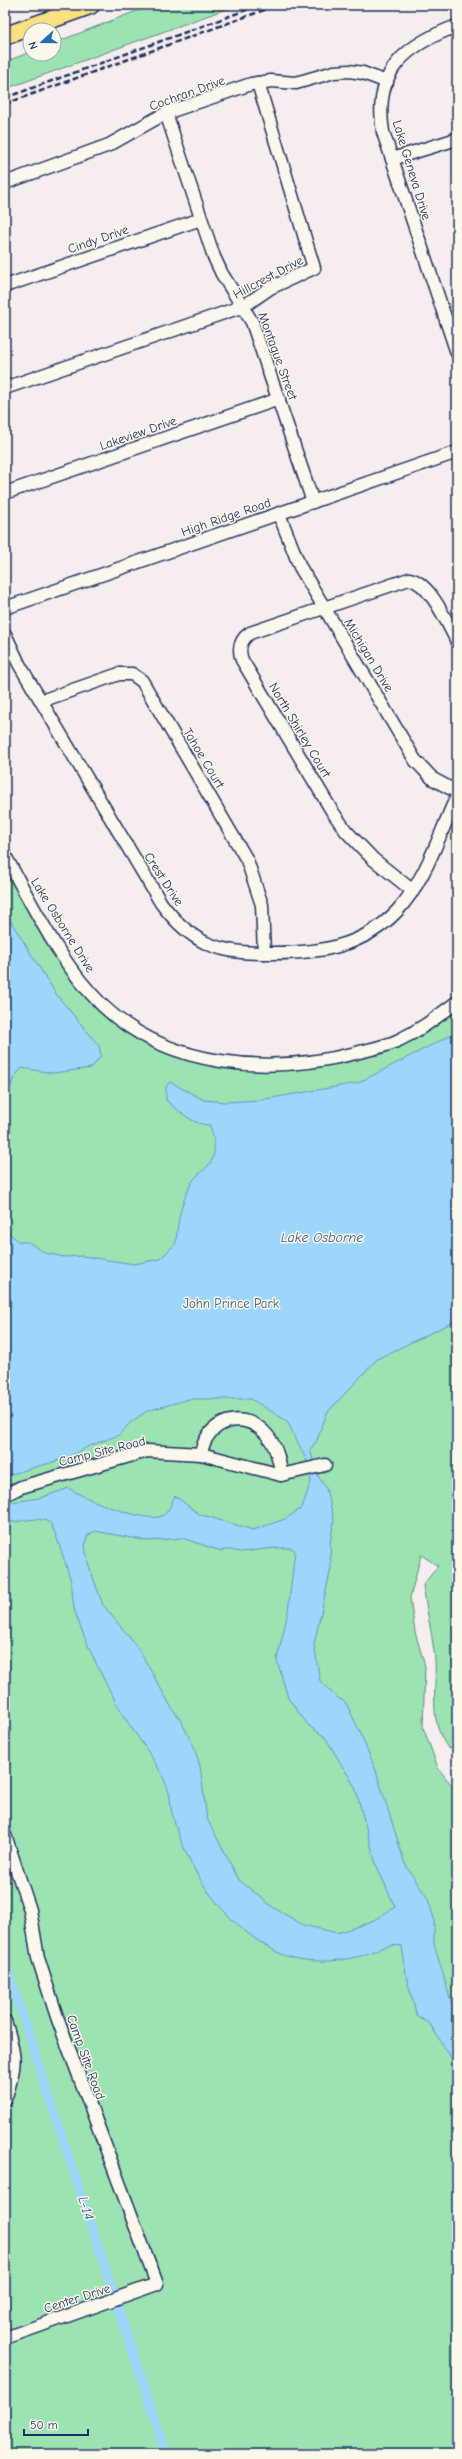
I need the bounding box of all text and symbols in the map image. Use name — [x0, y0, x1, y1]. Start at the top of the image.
north arrow — [22, 22, 62, 62]
text: N — [26, 40, 40, 51]
street label: Cochran Drive — [147, 72, 227, 114]
street label: Lake Geneva Drive — [390, 118, 434, 222]
street label: Cindy Drive — [66, 221, 131, 256]
street label: Hillcrest Drive — [230, 252, 306, 302]
street label: Montague Street — [255, 310, 301, 403]
street label: Lakeview Drive — [97, 413, 179, 453]
street label: High Ridge Road — [179, 495, 273, 539]
street label: Michigan Drive — [341, 616, 397, 695]
street label: North Shirley Court — [266, 680, 335, 781]
street label: Tahoe Court — [180, 725, 228, 792]
street label: Crest Drive — [141, 849, 187, 909]
street label: Lake Osborne Drive — [28, 875, 98, 975]
water label: Lake Osborne — [281, 1229, 363, 1246]
park label: John Prince Park — [183, 1296, 280, 1311]
street label: Camp Site Road — [57, 1433, 147, 1469]
street label: Camp Site Road — [64, 2013, 108, 2101]
water label: L-14 — [74, 2194, 98, 2222]
street label: Center Drive — [42, 2280, 113, 2316]
scale bar — [24, 2411, 88, 2437]
text: 50 m — [30, 2418, 58, 2432]

